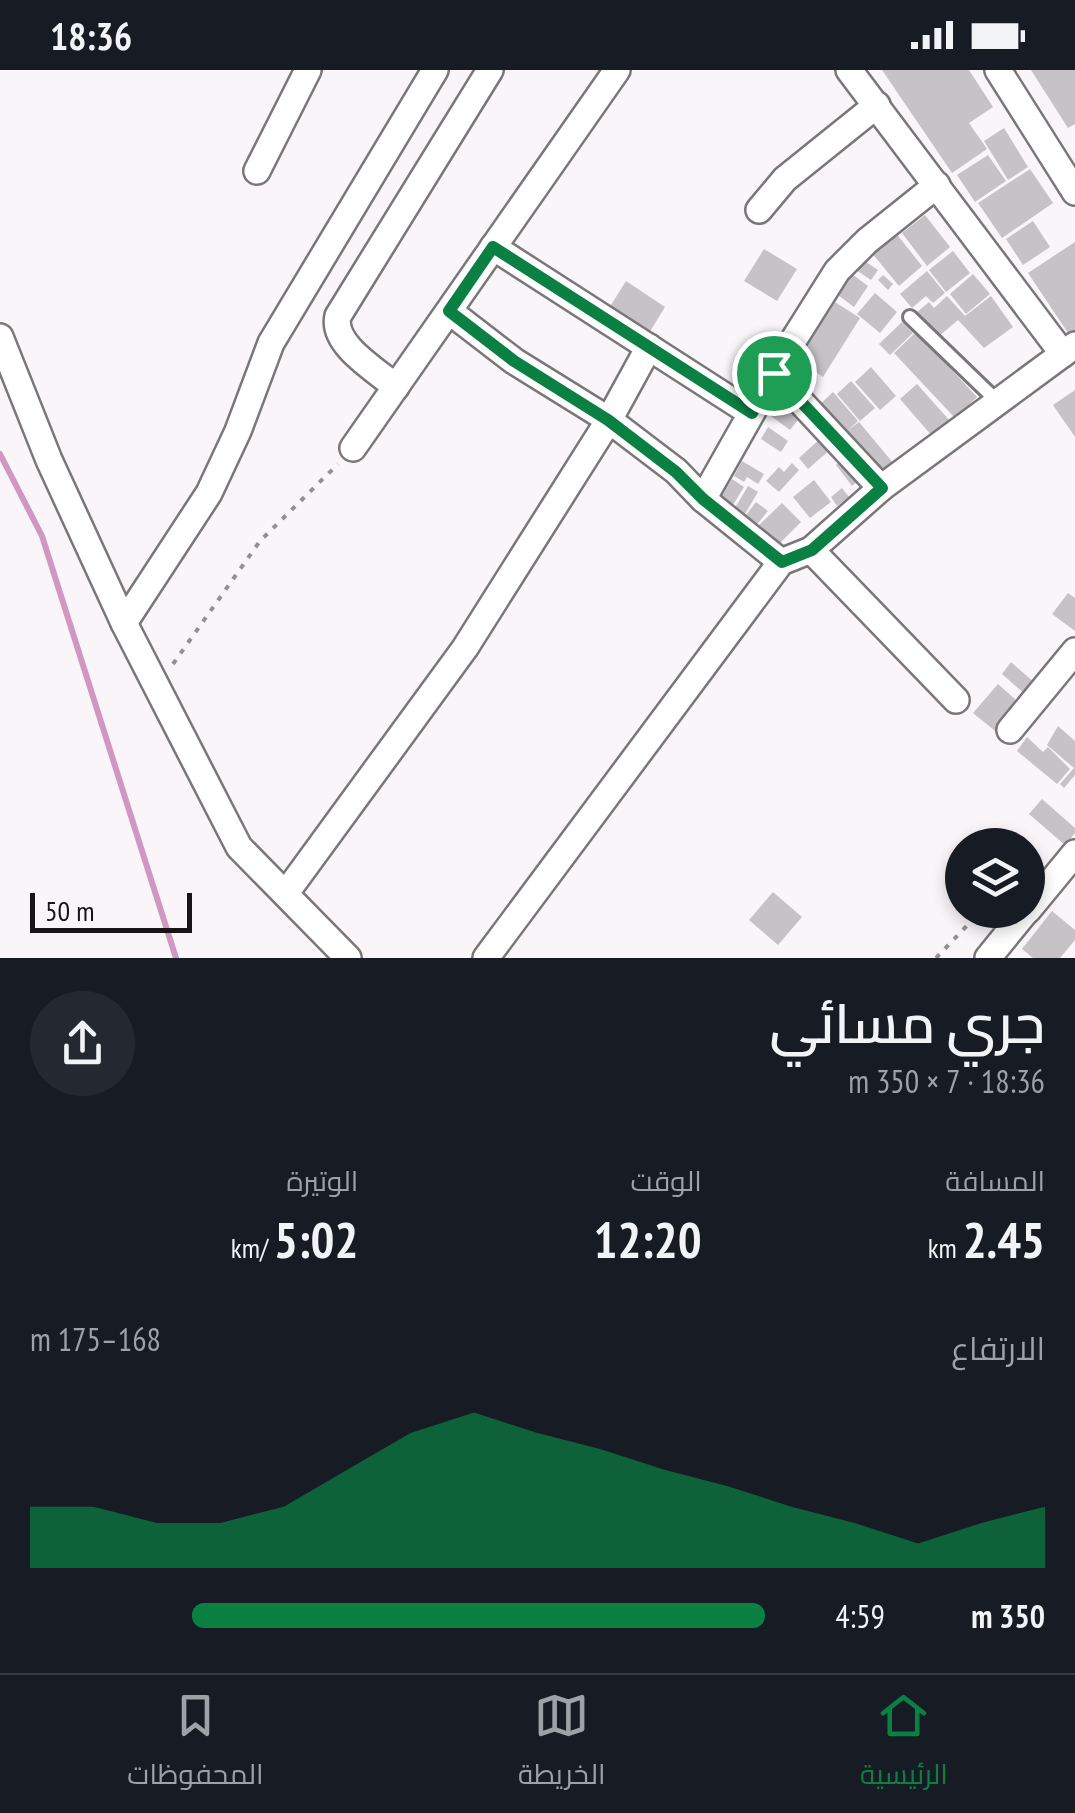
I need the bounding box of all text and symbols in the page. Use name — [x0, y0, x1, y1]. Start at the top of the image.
text: 18:36 — [50, 11, 132, 60]
pin — [732, 331, 817, 416]
icon: arrive — [747, 346, 802, 401]
map controls — [945, 828, 1045, 928]
button: layers — [945, 828, 1045, 928]
scale bar — [30, 888, 192, 933]
text: 50 m — [45, 892, 94, 929]
text: جري مسائي — [770, 987, 1045, 1058]
button: share — [30, 991, 135, 1096]
text: 18:36 · 7 × 350 m — [848, 1060, 1045, 1102]
text: الوتيرة — [286, 1162, 358, 1199]
text: الوقت — [630, 1162, 702, 1199]
text: المسافة — [945, 1162, 1045, 1199]
text: 5:02 — [274, 1207, 358, 1272]
text: 12:20 — [594, 1207, 702, 1272]
text: 2.45 — [963, 1207, 1045, 1272]
text: /km — [231, 1229, 274, 1266]
text: km — [928, 1229, 963, 1266]
text: 168–175 m — [30, 1318, 161, 1360]
text: الارتفاع — [951, 1327, 1045, 1369]
text: 4:59 — [835, 1595, 885, 1637]
text: 350 m — [971, 1595, 1045, 1637]
tab: المحفوظات — [127, 1688, 264, 1800]
tab: الخريطة — [518, 1688, 605, 1800]
tab: الرئيسية — [860, 1688, 948, 1800]

